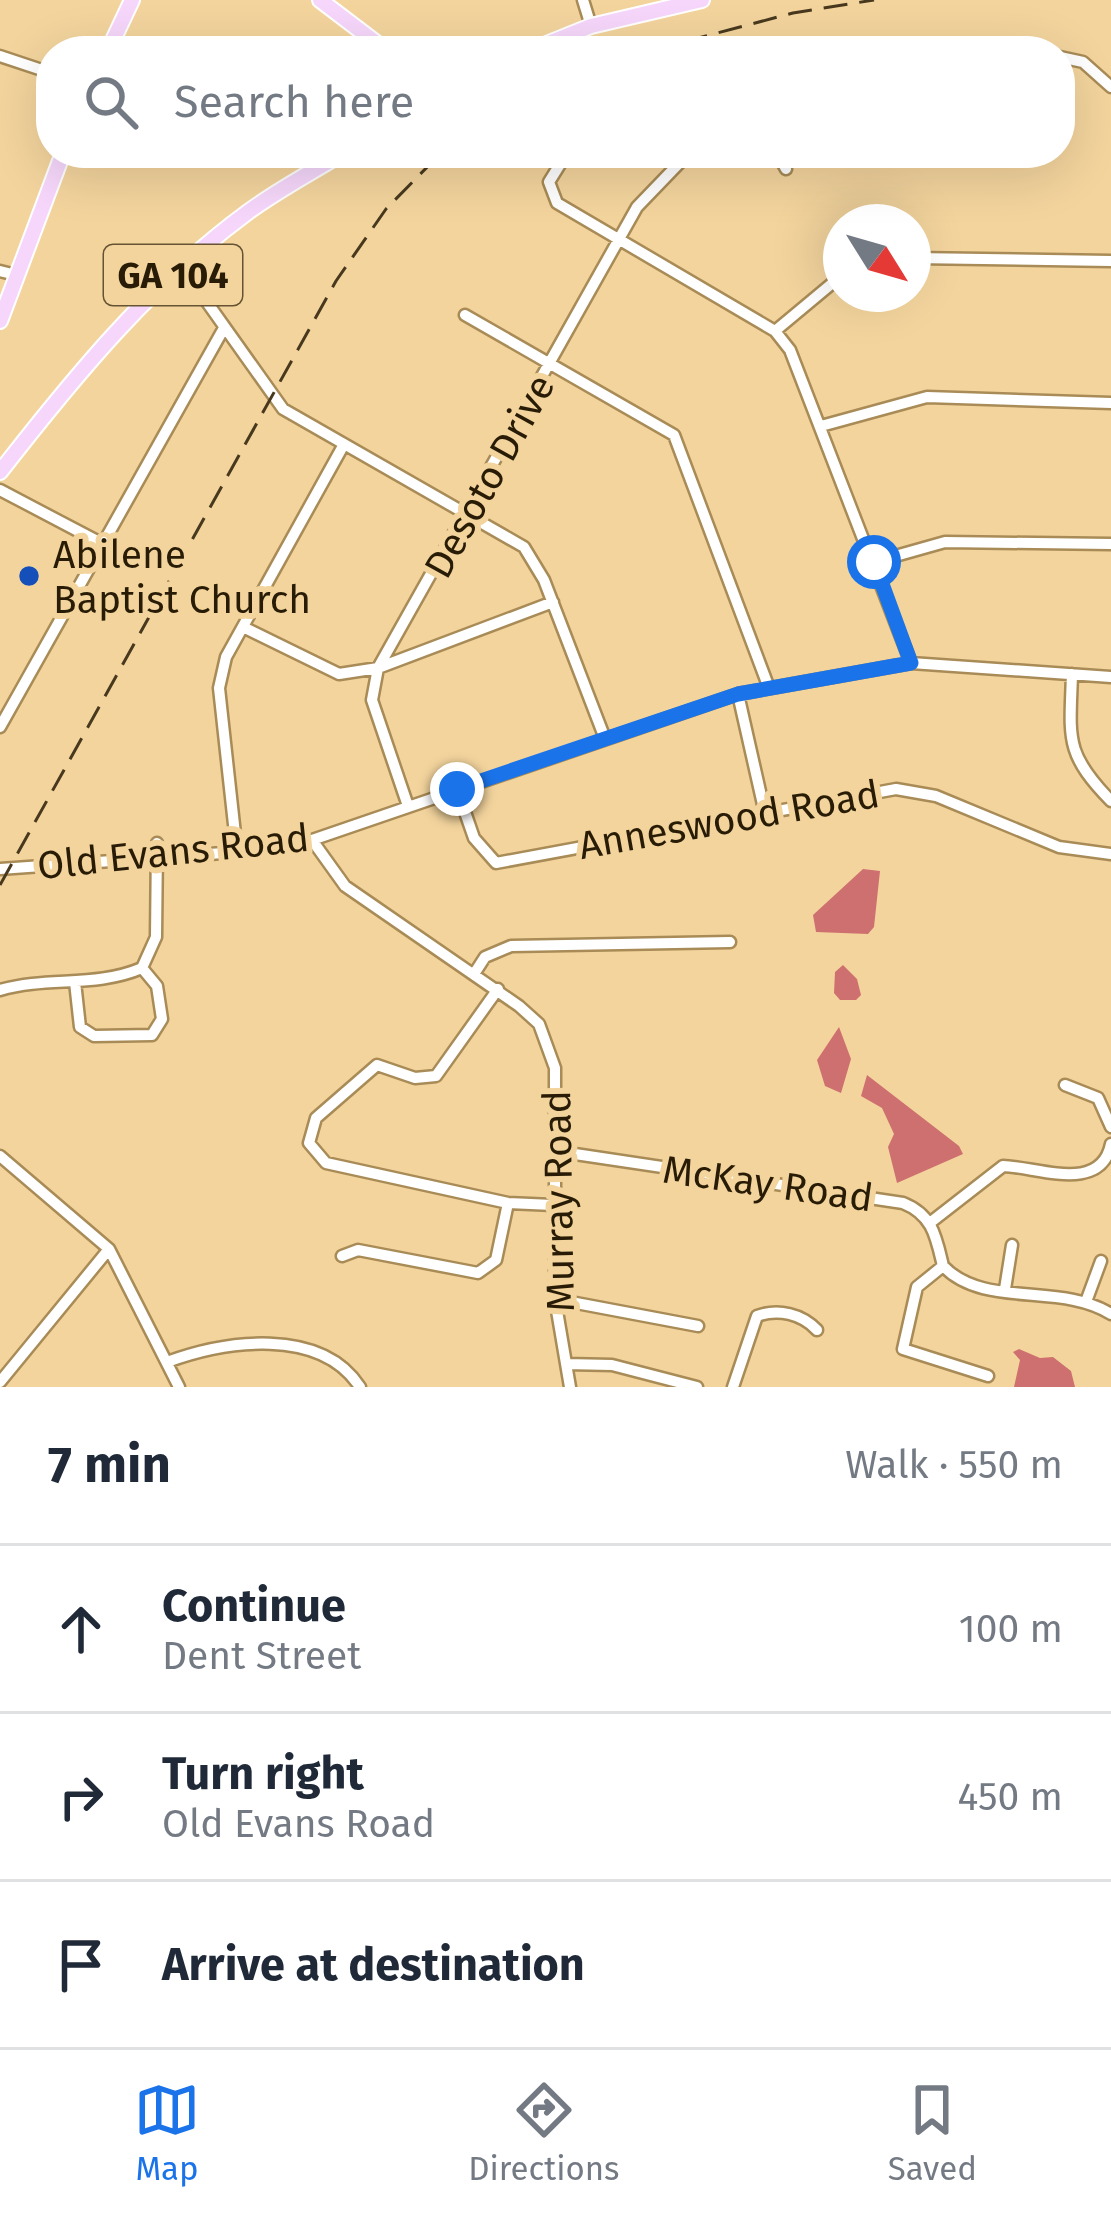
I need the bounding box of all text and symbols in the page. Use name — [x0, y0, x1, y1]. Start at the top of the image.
search box — [36, 36, 1075, 168]
icon: search — [78, 69, 144, 135]
text: Search here — [174, 75, 414, 129]
north arrow — [823, 204, 931, 312]
road number: GA 104 — [104, 245, 242, 305]
street label: Desoto Drive — [415, 367, 565, 586]
place label: Abilene Baptist Church — [53, 532, 311, 623]
route start — [847, 535, 901, 589]
marker: Abilene Baptist Church — [16, 563, 42, 589]
route end — [430, 762, 484, 816]
street label: Anneswood Road — [575, 771, 883, 869]
street label: Old Evans Road — [35, 815, 311, 889]
street label: Murray Road — [534, 1090, 584, 1312]
street label: McKay Road — [660, 1146, 876, 1222]
text: 7 min — [48, 1434, 171, 1496]
text: Walk · 550 m — [845, 1442, 1063, 1488]
text: Continue — [162, 1579, 346, 1633]
icon: ahead — [48, 1596, 114, 1662]
text: 100 m — [959, 1606, 1063, 1652]
text: Dent Street — [162, 1633, 361, 1679]
text: Turn right — [162, 1747, 364, 1801]
icon: right — [48, 1764, 114, 1830]
text: 450 m — [958, 1774, 1063, 1820]
text: Old Evans Road — [162, 1801, 435, 1847]
icon: arrive — [48, 1932, 114, 1998]
text: Arrive at destination — [162, 1938, 585, 1992]
tab: Map — [134, 2077, 200, 2189]
tab: Directions — [468, 2077, 620, 2189]
tab: Saved — [888, 2077, 977, 2189]

